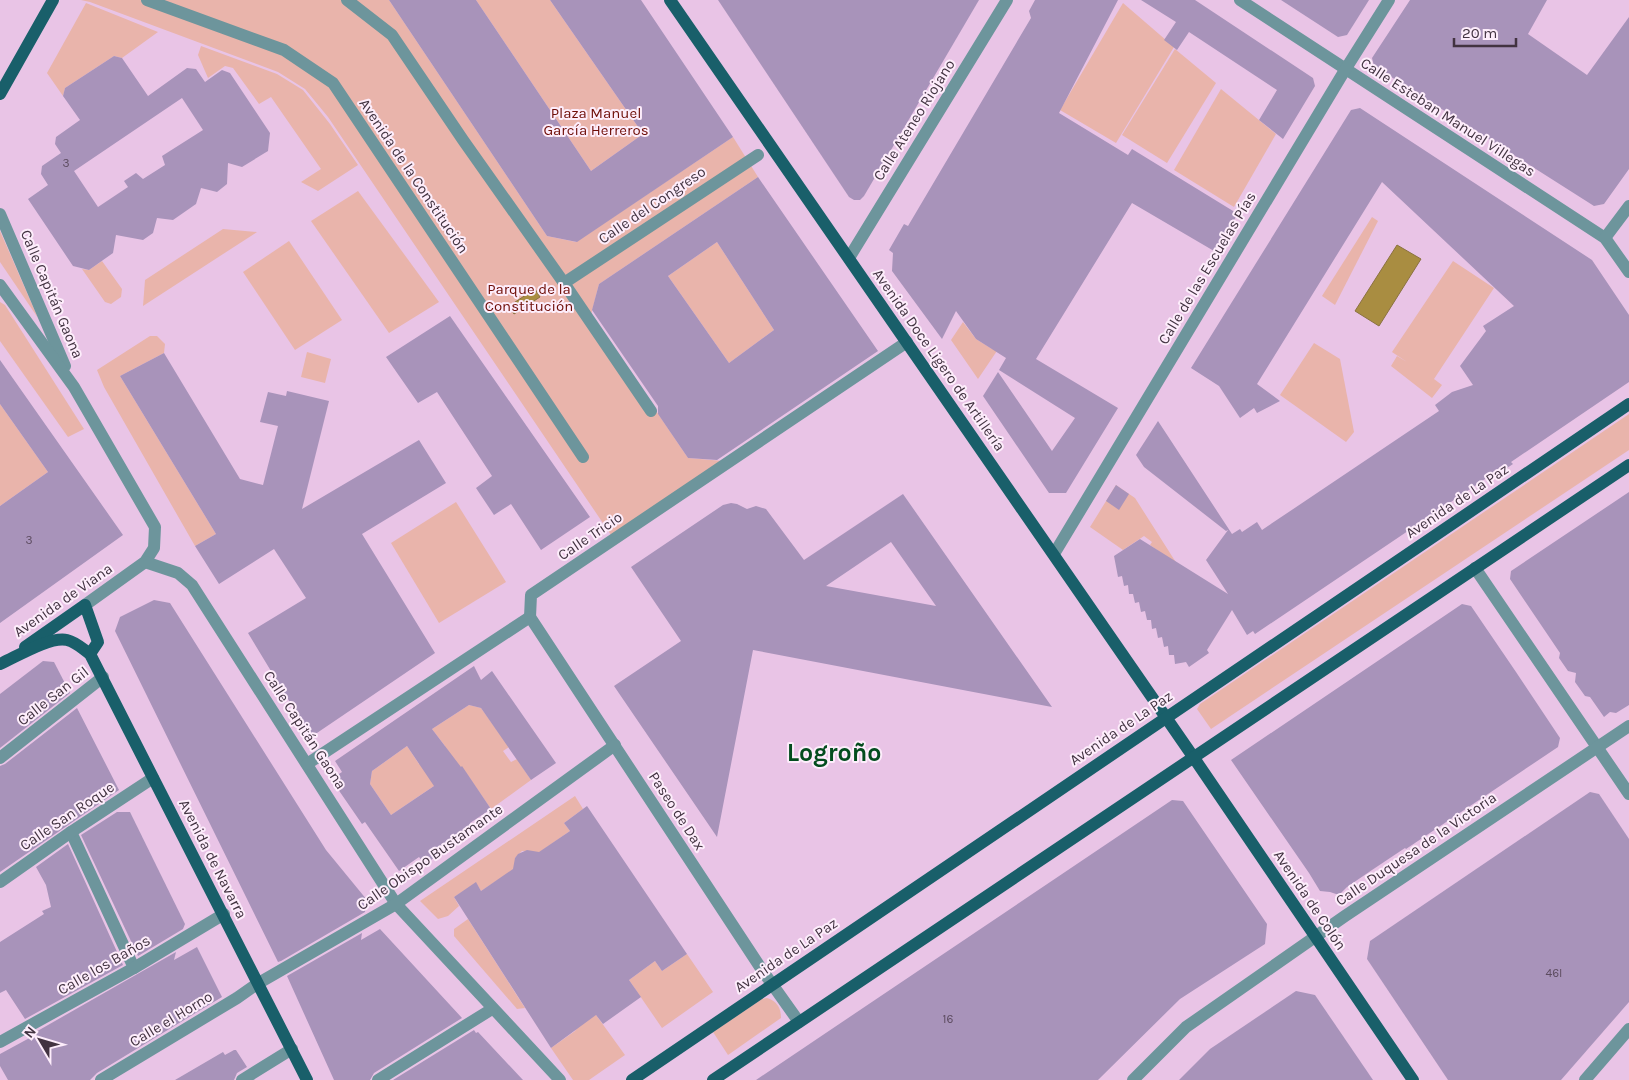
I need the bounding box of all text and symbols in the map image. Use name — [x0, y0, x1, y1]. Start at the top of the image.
scale bar — [1454, 15, 1516, 47]
text: 20 m — [1462, 24, 1497, 42]
street label: Calle Esteban Manuel Villegas — [1357, 54, 1539, 180]
street label: Calle Ateneo Riojano — [869, 56, 959, 184]
street label: Avenida de la Constitución — [355, 95, 473, 257]
park label: Plaza Manuel García Herreros — [543, 104, 649, 139]
house number: 3 — [62, 156, 70, 170]
street label: Calle del Congreso — [595, 162, 709, 248]
street label: Calle de las Escuelas Pías — [1154, 188, 1260, 348]
street label: Calle Capitán Gaona — [17, 227, 87, 361]
street label: Avenida Doce Ligero de Artillería — [869, 265, 1009, 455]
park label: Parque de la Constitución — [485, 280, 573, 315]
street label: Avenida de La Paz — [1402, 460, 1512, 542]
street label: Calle Tricio — [554, 508, 626, 564]
house number: 3 — [25, 533, 33, 547]
street label: Avenida de Viana — [10, 559, 116, 641]
street label: Calle San Gil — [14, 663, 92, 729]
street label: Calle Capitán Gaona — [260, 667, 350, 793]
street label: Avenida de La Paz — [1066, 687, 1176, 769]
district label: Logroño — [787, 738, 881, 767]
street label: Paseo de Dax — [645, 768, 709, 854]
street label: Calle San Roque — [16, 778, 118, 854]
street label: Calle Duquesa de la Victoria — [1332, 788, 1500, 910]
street label: Avenida de Navarra — [175, 796, 251, 922]
street label: Calle Obispo Bustamante — [354, 800, 506, 914]
street label: Avenida de Colón — [1270, 847, 1350, 953]
street label: Avenida de La Paz — [731, 914, 841, 996]
street label: Calle los Baños — [55, 931, 153, 999]
house number: 46I — [1546, 966, 1562, 980]
street label: Calle el Horno — [126, 987, 216, 1051]
house number: 16 — [943, 1012, 954, 1026]
north arrow — [15, 1015, 65, 1065]
text: N — [20, 1023, 40, 1041]

